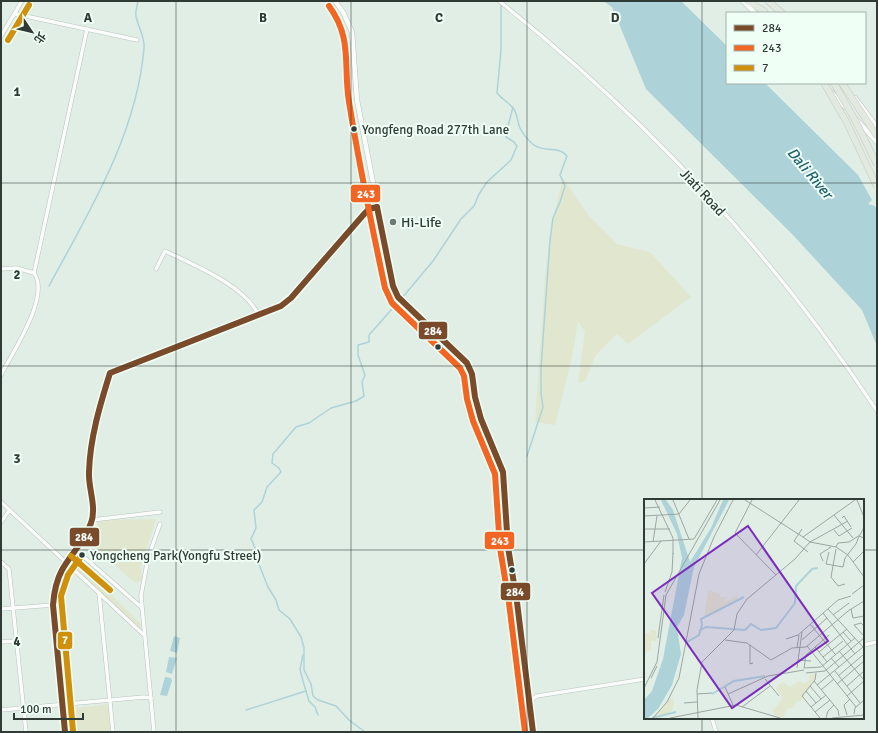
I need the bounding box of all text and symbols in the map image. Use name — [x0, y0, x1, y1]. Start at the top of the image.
text: A — [84, 10, 93, 26]
text: B — [259, 10, 267, 26]
text: C — [435, 10, 443, 26]
text: D — [611, 10, 620, 26]
north arrow — [12, 12, 52, 52]
legend — [726, 12, 866, 84]
text: 284 — [762, 21, 782, 36]
text: 北 — [31, 29, 48, 46]
text: 243 — [762, 41, 781, 56]
text: 7 — [762, 61, 768, 76]
text: 1 — [13, 84, 21, 100]
place label: Yongfeng Road 277th Lane — [362, 122, 509, 138]
marker: Yongfeng Road 277th Lane — [349, 124, 359, 134]
water label: Dali River — [783, 144, 838, 204]
street label: Jiati Road — [676, 165, 729, 220]
line badge: 243 — [350, 184, 381, 203]
text: 243 — [357, 188, 375, 201]
place label: Hi-Life — [401, 214, 441, 231]
marker: Hi-Life — [388, 217, 398, 227]
text: 2 — [13, 267, 21, 283]
line badge: 284 — [418, 321, 448, 340]
text: 284 — [424, 325, 442, 338]
unlabelled marker — [433, 342, 443, 352]
text: 3 — [13, 451, 21, 467]
inset map — [644, 499, 864, 719]
line badge: 284 — [69, 527, 100, 547]
text: 284 — [75, 531, 93, 544]
line badge: 243 — [484, 531, 515, 550]
text: 243 — [491, 535, 509, 548]
place label: Yongcheng Park(Yongfu Street) — [90, 548, 261, 564]
marker: Yongcheng Park(Yongfu Street) — [77, 550, 87, 560]
unlabelled marker — [507, 565, 517, 575]
line badge: 284 — [500, 582, 531, 601]
text: 284 — [506, 586, 524, 599]
line badge: 7 — [57, 631, 73, 650]
text: 4 — [13, 634, 21, 650]
text: 7 — [62, 634, 68, 647]
scale bar — [14, 695, 83, 721]
text: 100 m — [20, 702, 52, 717]

